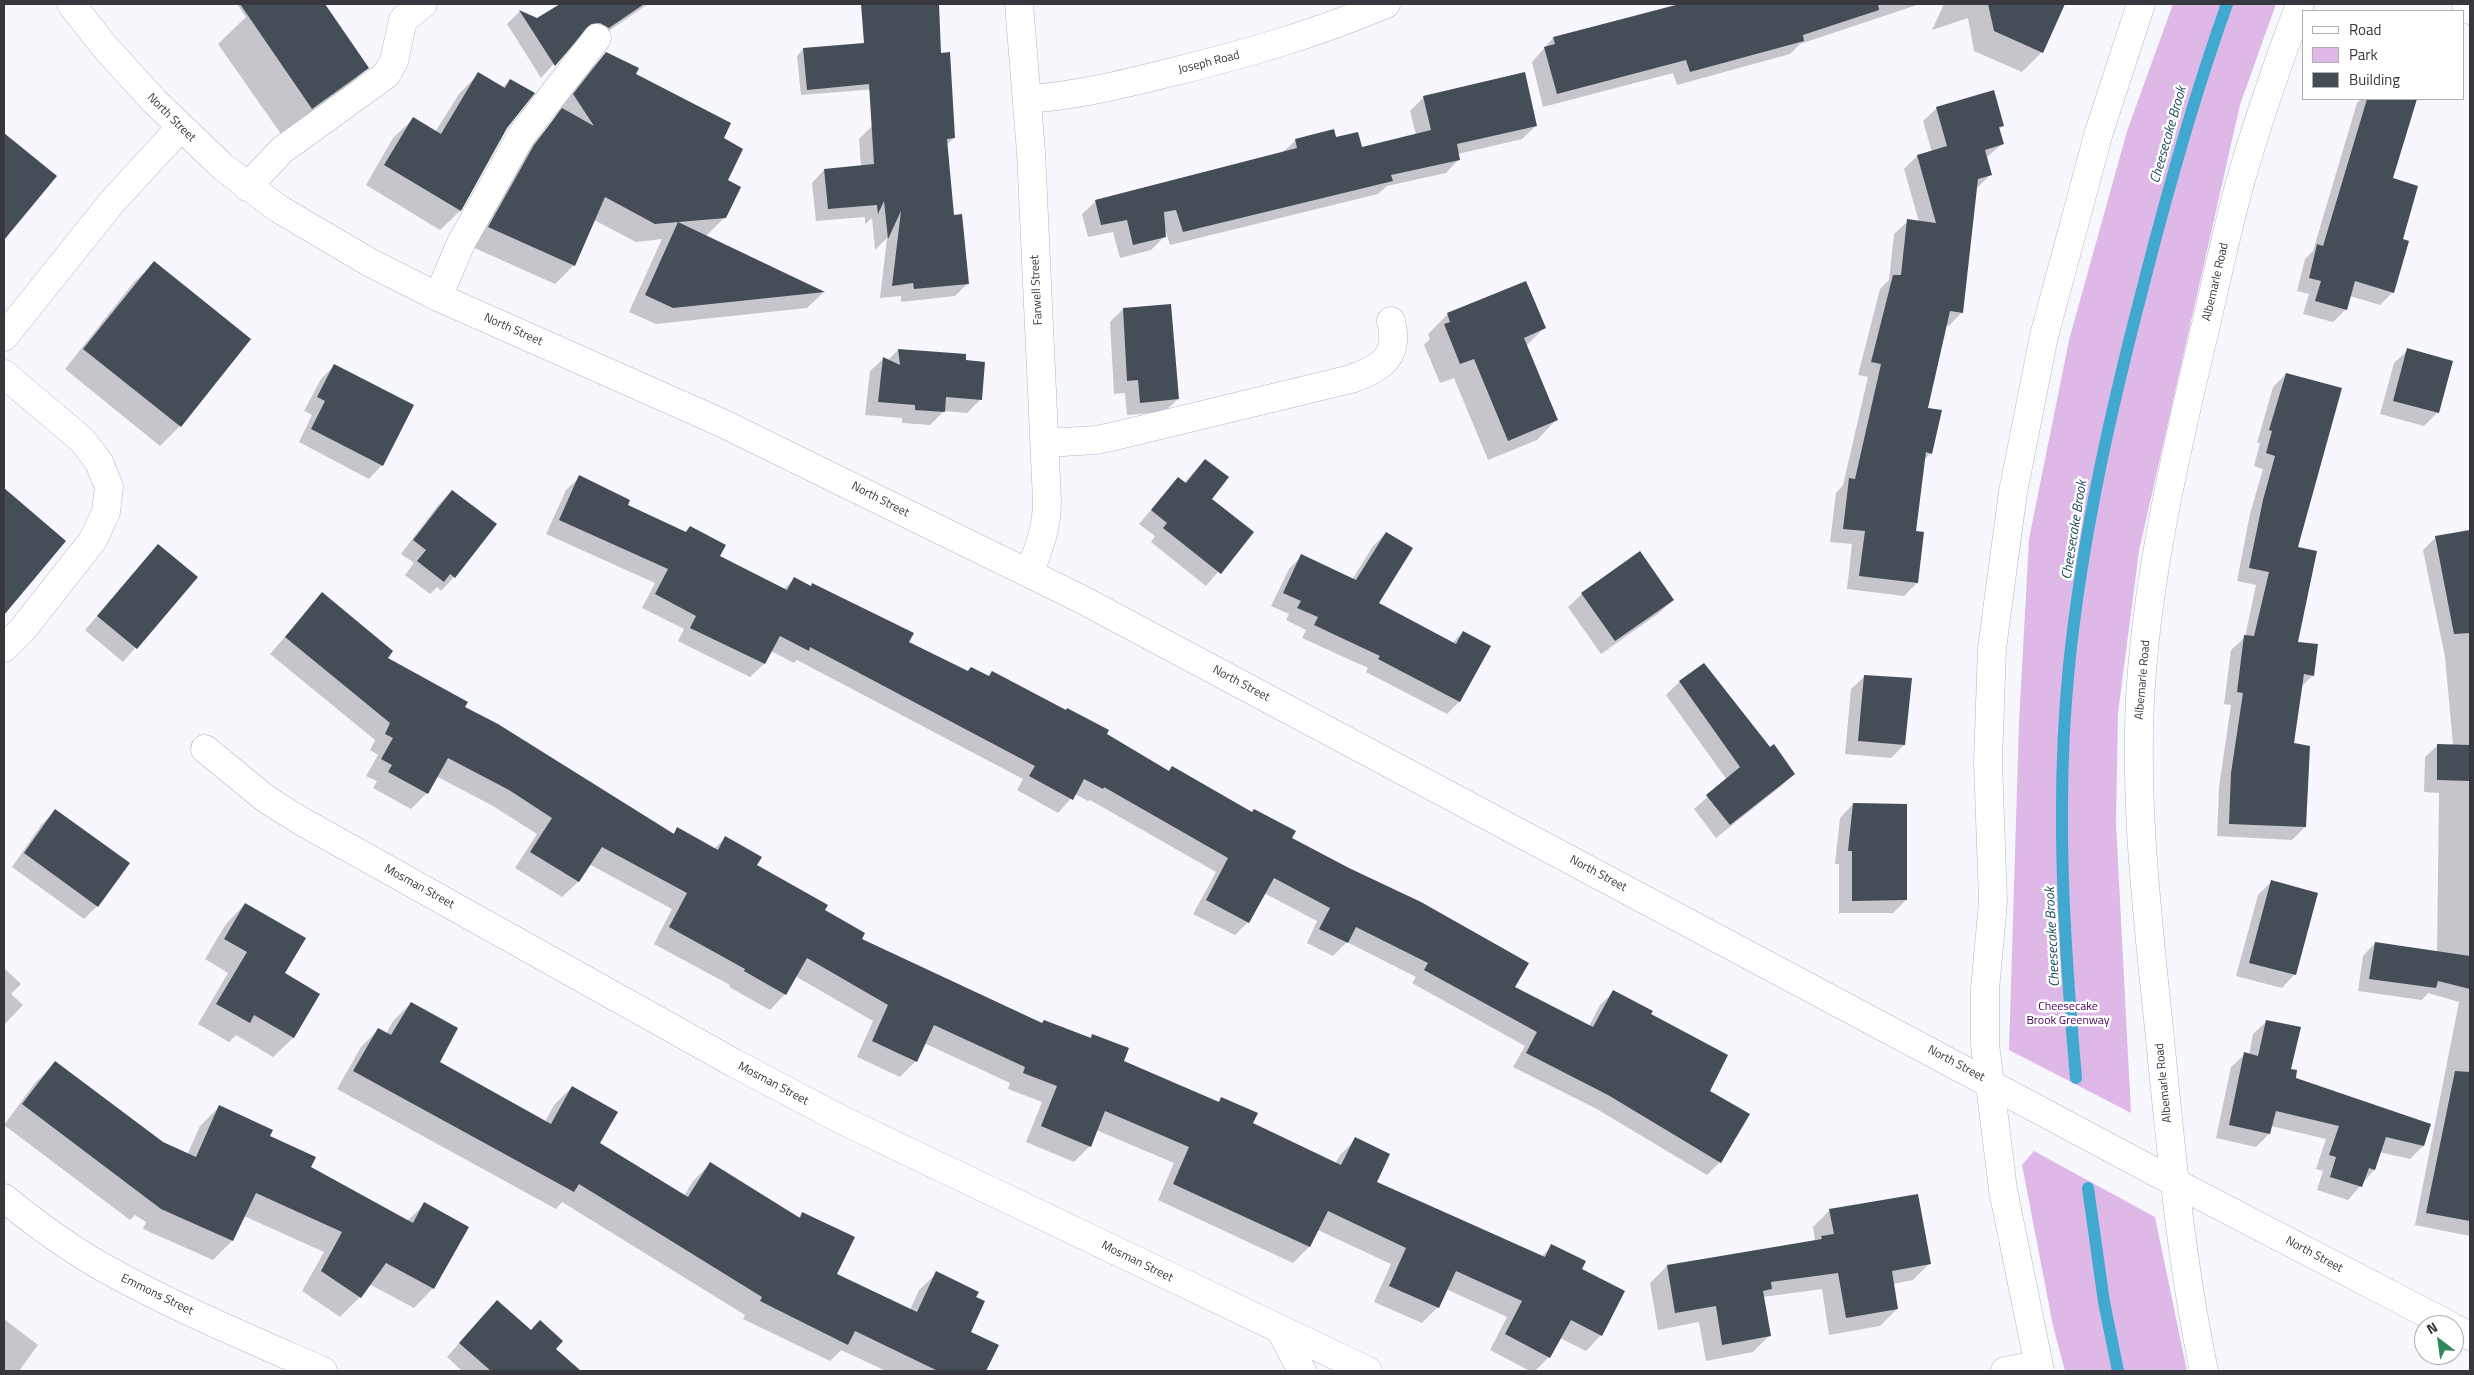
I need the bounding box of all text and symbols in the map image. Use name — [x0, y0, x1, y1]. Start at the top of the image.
legend — [2302, 10, 2464, 100]
text: Road — [2349, 18, 2381, 41]
text: Park — [2349, 43, 2378, 66]
street label: Joseph Road — [1177, 48, 1241, 78]
text: Building — [2349, 68, 2400, 91]
water label: Cheesecake Brook — [2147, 85, 2191, 185]
street label: North Street — [144, 91, 198, 145]
street label: Albemarle Road — [2200, 241, 2232, 323]
street label: Farwell Street — [1028, 254, 1046, 326]
street label: North Street — [481, 311, 545, 349]
street label: North Street — [849, 479, 911, 521]
water label: Cheesecake Brook — [2059, 479, 2091, 581]
street label: Albemarle Road — [2132, 640, 2154, 720]
street label: North Street — [1210, 663, 1272, 705]
street label: North Street — [1567, 853, 1629, 895]
street label: Mosman Street — [381, 862, 457, 912]
water label: Cheesecake Brook — [2042, 887, 2064, 987]
park label: Cheesecake Brook Greenway — [2026, 1000, 2110, 1028]
street label: Albemarle Road — [2153, 1042, 2175, 1124]
street label: North Street — [1925, 1043, 1987, 1085]
street label: Mosman Street — [735, 1059, 811, 1109]
street label: North Street — [2283, 1234, 2345, 1276]
street label: Mosman Street — [1099, 1238, 1175, 1286]
street label: Emmons Street — [119, 1271, 195, 1319]
north arrow — [2414, 1315, 2464, 1365]
text: N — [2422, 1316, 2441, 1339]

